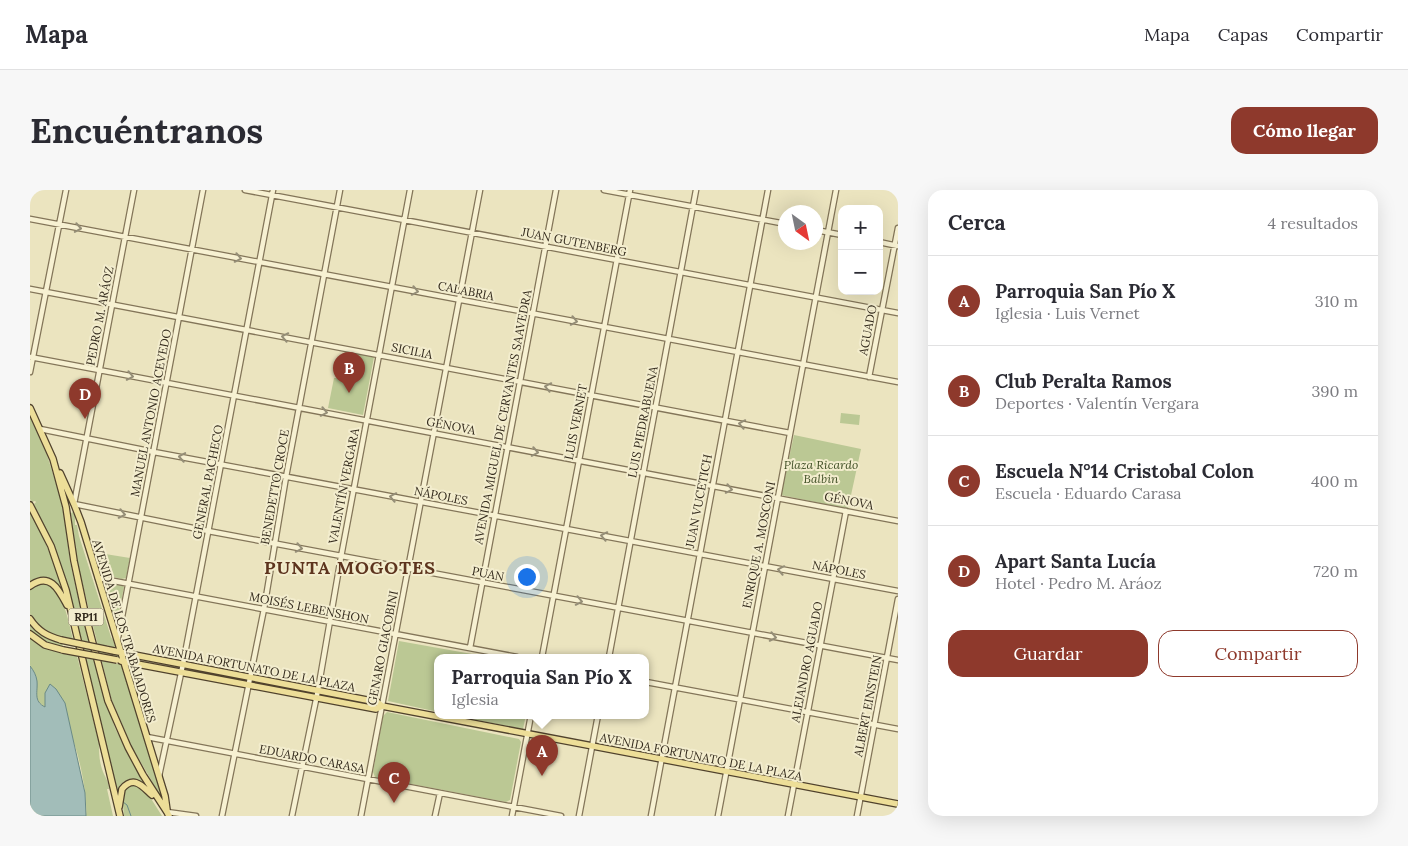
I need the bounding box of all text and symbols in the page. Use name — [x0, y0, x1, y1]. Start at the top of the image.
text: Mapa — [25, 19, 88, 50]
text: Mapa — [1144, 23, 1190, 46]
text: Capas — [1218, 23, 1268, 46]
text: Compartir — [1296, 23, 1383, 46]
button: Cómo llegar — [1231, 107, 1378, 154]
text: Encuéntranos — [30, 108, 263, 153]
north arrow — [778, 205, 823, 250]
map controls — [838, 205, 883, 295]
button: + — [838, 205, 883, 250]
text: Cerca — [948, 209, 1006, 236]
text: 4 resultados — [1268, 213, 1358, 233]
one-way arrow — [74, 223, 82, 233]
street label: JUAN GUTENBERG — [519, 224, 628, 259]
button: − — [838, 250, 883, 295]
one-way arrow — [233, 252, 242, 262]
street label: PEDRO M. ARÁOZ — [83, 265, 116, 367]
street label: CALABRIA — [437, 278, 496, 303]
text: Parroquia San Pío X — [995, 279, 1175, 303]
one-way arrow — [410, 286, 419, 296]
street label: AVENIDA MIGUEL DE CERVANTES SAAVEDRA — [470, 288, 535, 546]
text: A — [959, 291, 969, 311]
text: 310 m — [1315, 291, 1358, 311]
street label: AGUADO — [855, 303, 880, 358]
text: Iglesia · Luis Vernet — [995, 303, 1140, 323]
one-way arrow — [570, 316, 579, 326]
street label: MANUEL ANTONIO ACEVEDO — [127, 328, 174, 498]
one-way arrow — [281, 333, 290, 343]
street label: SICILIA — [390, 339, 434, 362]
pin: B — [333, 352, 365, 393]
street label: LUIS PIEDRABUENA — [624, 364, 661, 479]
text: Club Peralta Ramos — [995, 369, 1172, 393]
one-way arrow — [125, 370, 134, 380]
pin: D — [69, 378, 101, 419]
text: B — [959, 381, 969, 401]
text: 390 m — [1311, 381, 1358, 401]
street label: LUIS VERNET — [561, 382, 590, 461]
one-way arrow — [544, 383, 552, 393]
text: Deportes · Valentín Vergara — [995, 393, 1199, 413]
one-way arrow — [319, 407, 328, 417]
street label: GÉNOVA — [425, 413, 477, 438]
one-way arrow — [738, 419, 746, 430]
street label: GENERAL PACHECO — [189, 423, 226, 540]
street label: VALENTÍN VERGARA — [325, 426, 362, 546]
street label: BENEDETTO CROCE — [257, 428, 292, 546]
one-way arrow — [530, 447, 539, 457]
one-way arrow — [177, 452, 186, 463]
street label: JUAN VUCETICH — [682, 453, 715, 550]
park label: Plaza Ricardo Balbin — [784, 457, 858, 486]
text: Escuela N°14 Cristobal Colon — [995, 459, 1254, 483]
text: C — [958, 471, 970, 491]
text: 400 m — [1311, 471, 1358, 491]
street label: ENRIQUE A. MOSCONI — [739, 480, 778, 610]
street label: NÁPOLES — [413, 483, 469, 508]
one-way arrow — [725, 483, 733, 493]
text: Escuela · Eduardo Carasa — [995, 483, 1182, 503]
street label: GÉNOVA — [823, 488, 875, 513]
one-way arrow — [389, 492, 397, 502]
one-way arrow — [118, 508, 126, 518]
one-way arrow — [600, 532, 609, 542]
street label: AVENIDA DE LOS TRABAJADORES — [89, 536, 160, 724]
one-way arrow — [294, 543, 303, 553]
text: Apart Santa Lucía — [995, 549, 1156, 573]
district label: PUNTA MOGOTES — [264, 556, 436, 579]
street label: NÁPOLES — [811, 557, 867, 582]
text: D — [958, 561, 970, 581]
text: 720 m — [1314, 561, 1358, 581]
street label: PUAN — [471, 563, 506, 584]
your location — [514, 564, 540, 590]
one-way arrow — [777, 565, 786, 575]
text: Hotel · Pedro M. Aráoz — [995, 573, 1162, 593]
street label: MOISÉS LEBENSHON — [248, 589, 370, 626]
street label: GENARO GIACOBINI — [364, 589, 401, 706]
one-way arrow — [574, 595, 583, 605]
street label: ALEJANDRO AGUADO — [787, 600, 826, 725]
road number: RP11 — [68, 608, 104, 626]
button: Guardar — [948, 630, 1148, 677]
button: Compartir — [1158, 630, 1358, 677]
one-way arrow — [769, 631, 777, 642]
street label: AVENIDA FORTUNATO DE LA PLAZA — [151, 640, 357, 695]
popup — [434, 654, 649, 719]
street label: ALBERT EINSTEIN — [850, 654, 885, 759]
text: Parroquia San Pío X — [451, 665, 632, 689]
text: Iglesia — [451, 689, 499, 709]
street label: AVENIDA FORTUNATO DE LA PLAZA — [598, 729, 804, 784]
pin: A — [526, 735, 558, 776]
street label: EDUARDO CARASA — [258, 741, 367, 776]
pin: C — [378, 762, 410, 803]

